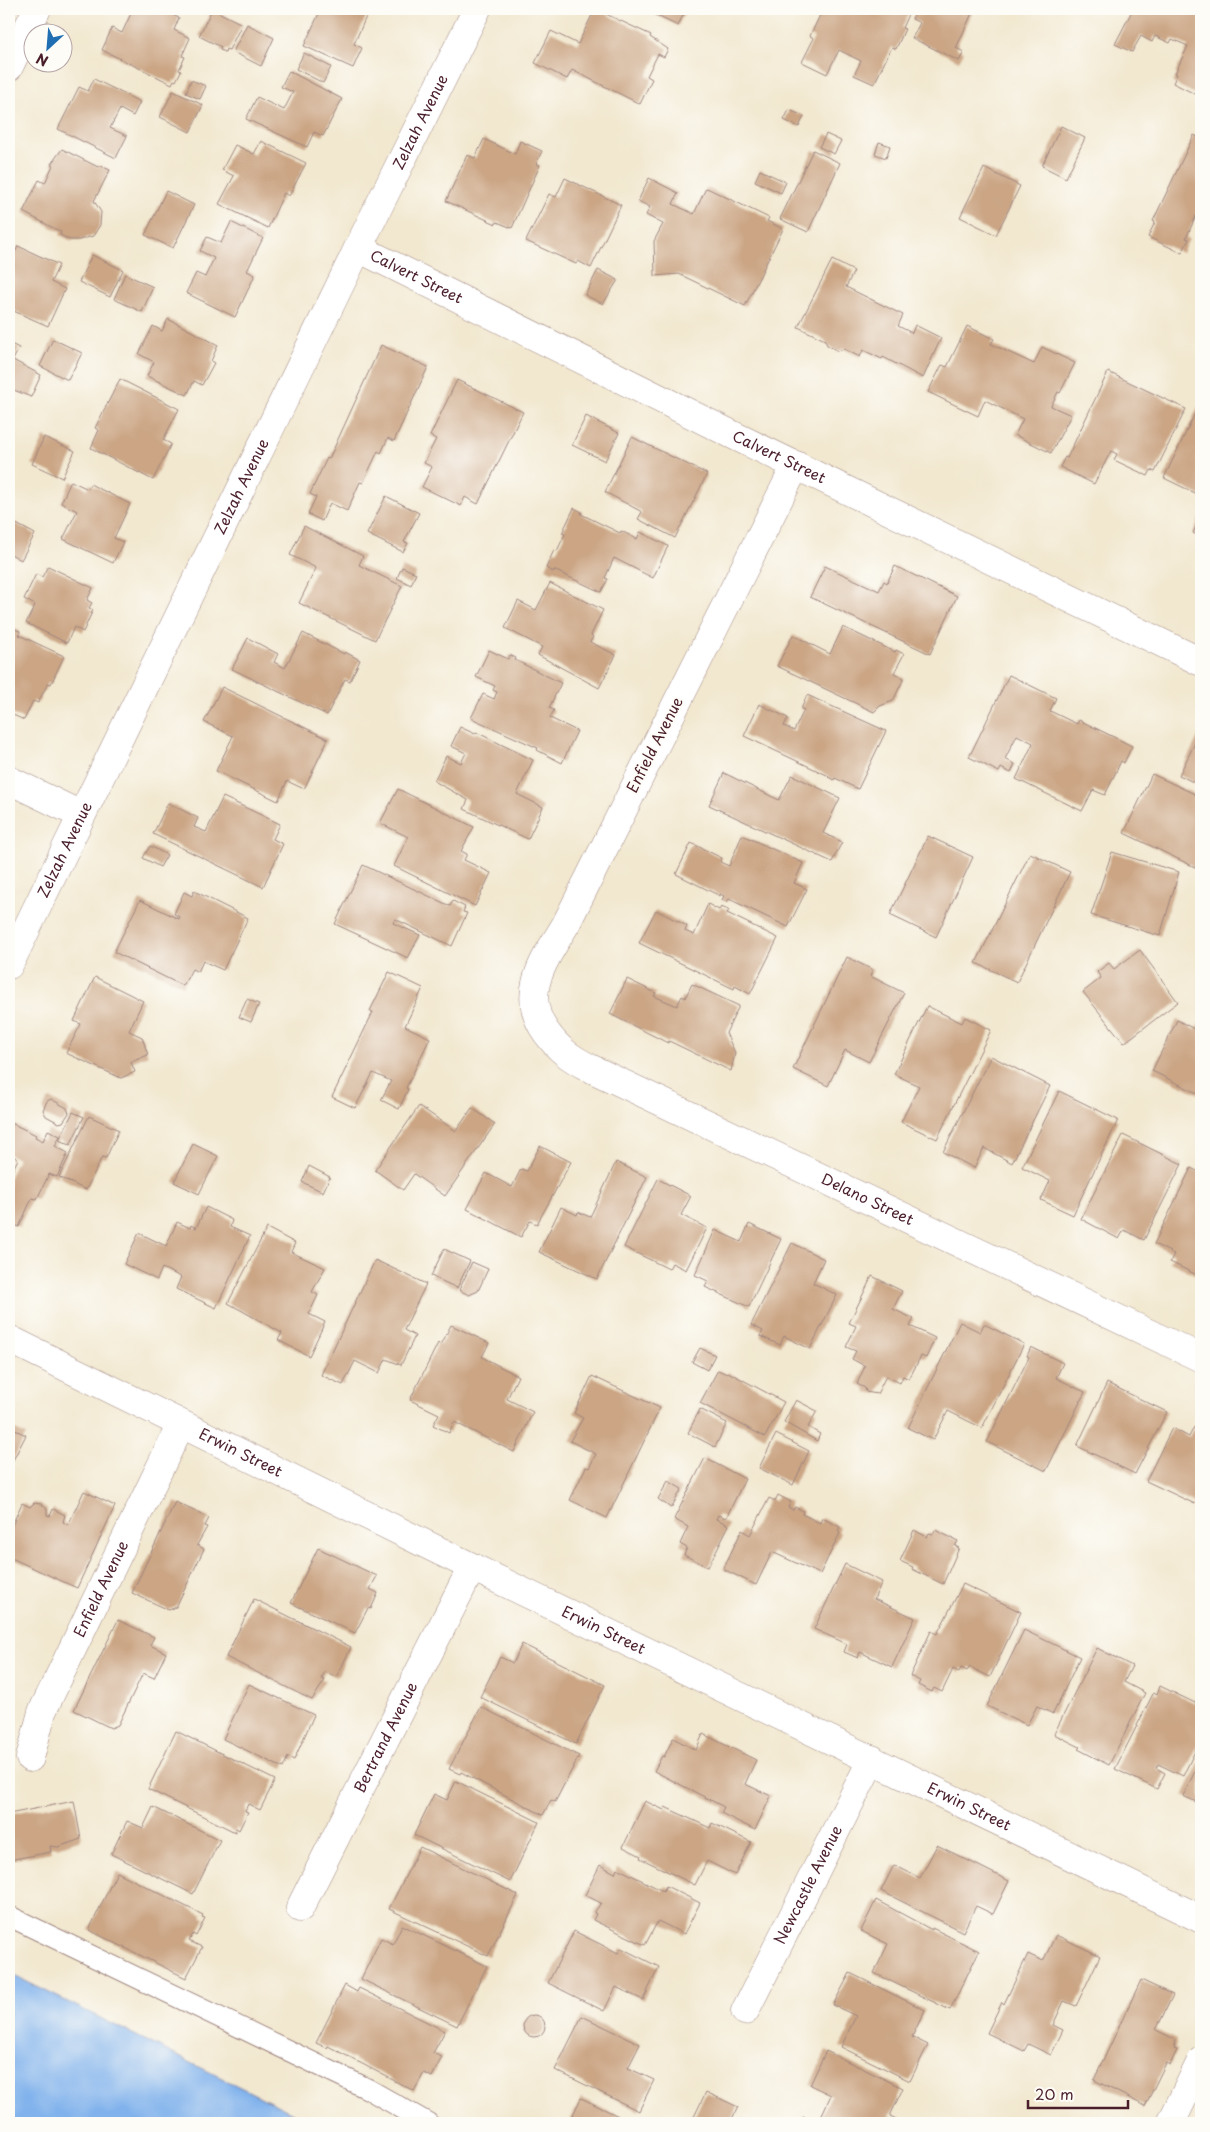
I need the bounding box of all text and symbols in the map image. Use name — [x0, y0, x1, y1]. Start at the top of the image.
north arrow — [22, 22, 72, 72]
text: N — [32, 48, 52, 72]
street label: Zelzah Avenue — [386, 70, 453, 173]
street label: Calvert Street — [366, 243, 467, 309]
street label: Calvert Street — [729, 423, 830, 488]
street label: Zelzah Avenue — [207, 434, 274, 538]
street label: Enfield Avenue — [620, 692, 688, 796]
street label: Zelzah Avenue — [31, 798, 97, 901]
street label: Delano Street — [818, 1166, 918, 1230]
street label: Erwin Street — [195, 1421, 287, 1482]
street label: Enfield Avenue — [67, 1536, 133, 1641]
street label: Erwin Street — [558, 1599, 650, 1659]
street label: Bertrand Avenue — [347, 1677, 422, 1796]
street label: Erwin Street — [924, 1776, 1015, 1836]
street label: Newcastle Avenue — [767, 1821, 847, 1948]
scale bar — [1028, 2077, 1128, 2109]
text: 20 m — [1035, 2082, 1074, 2105]

